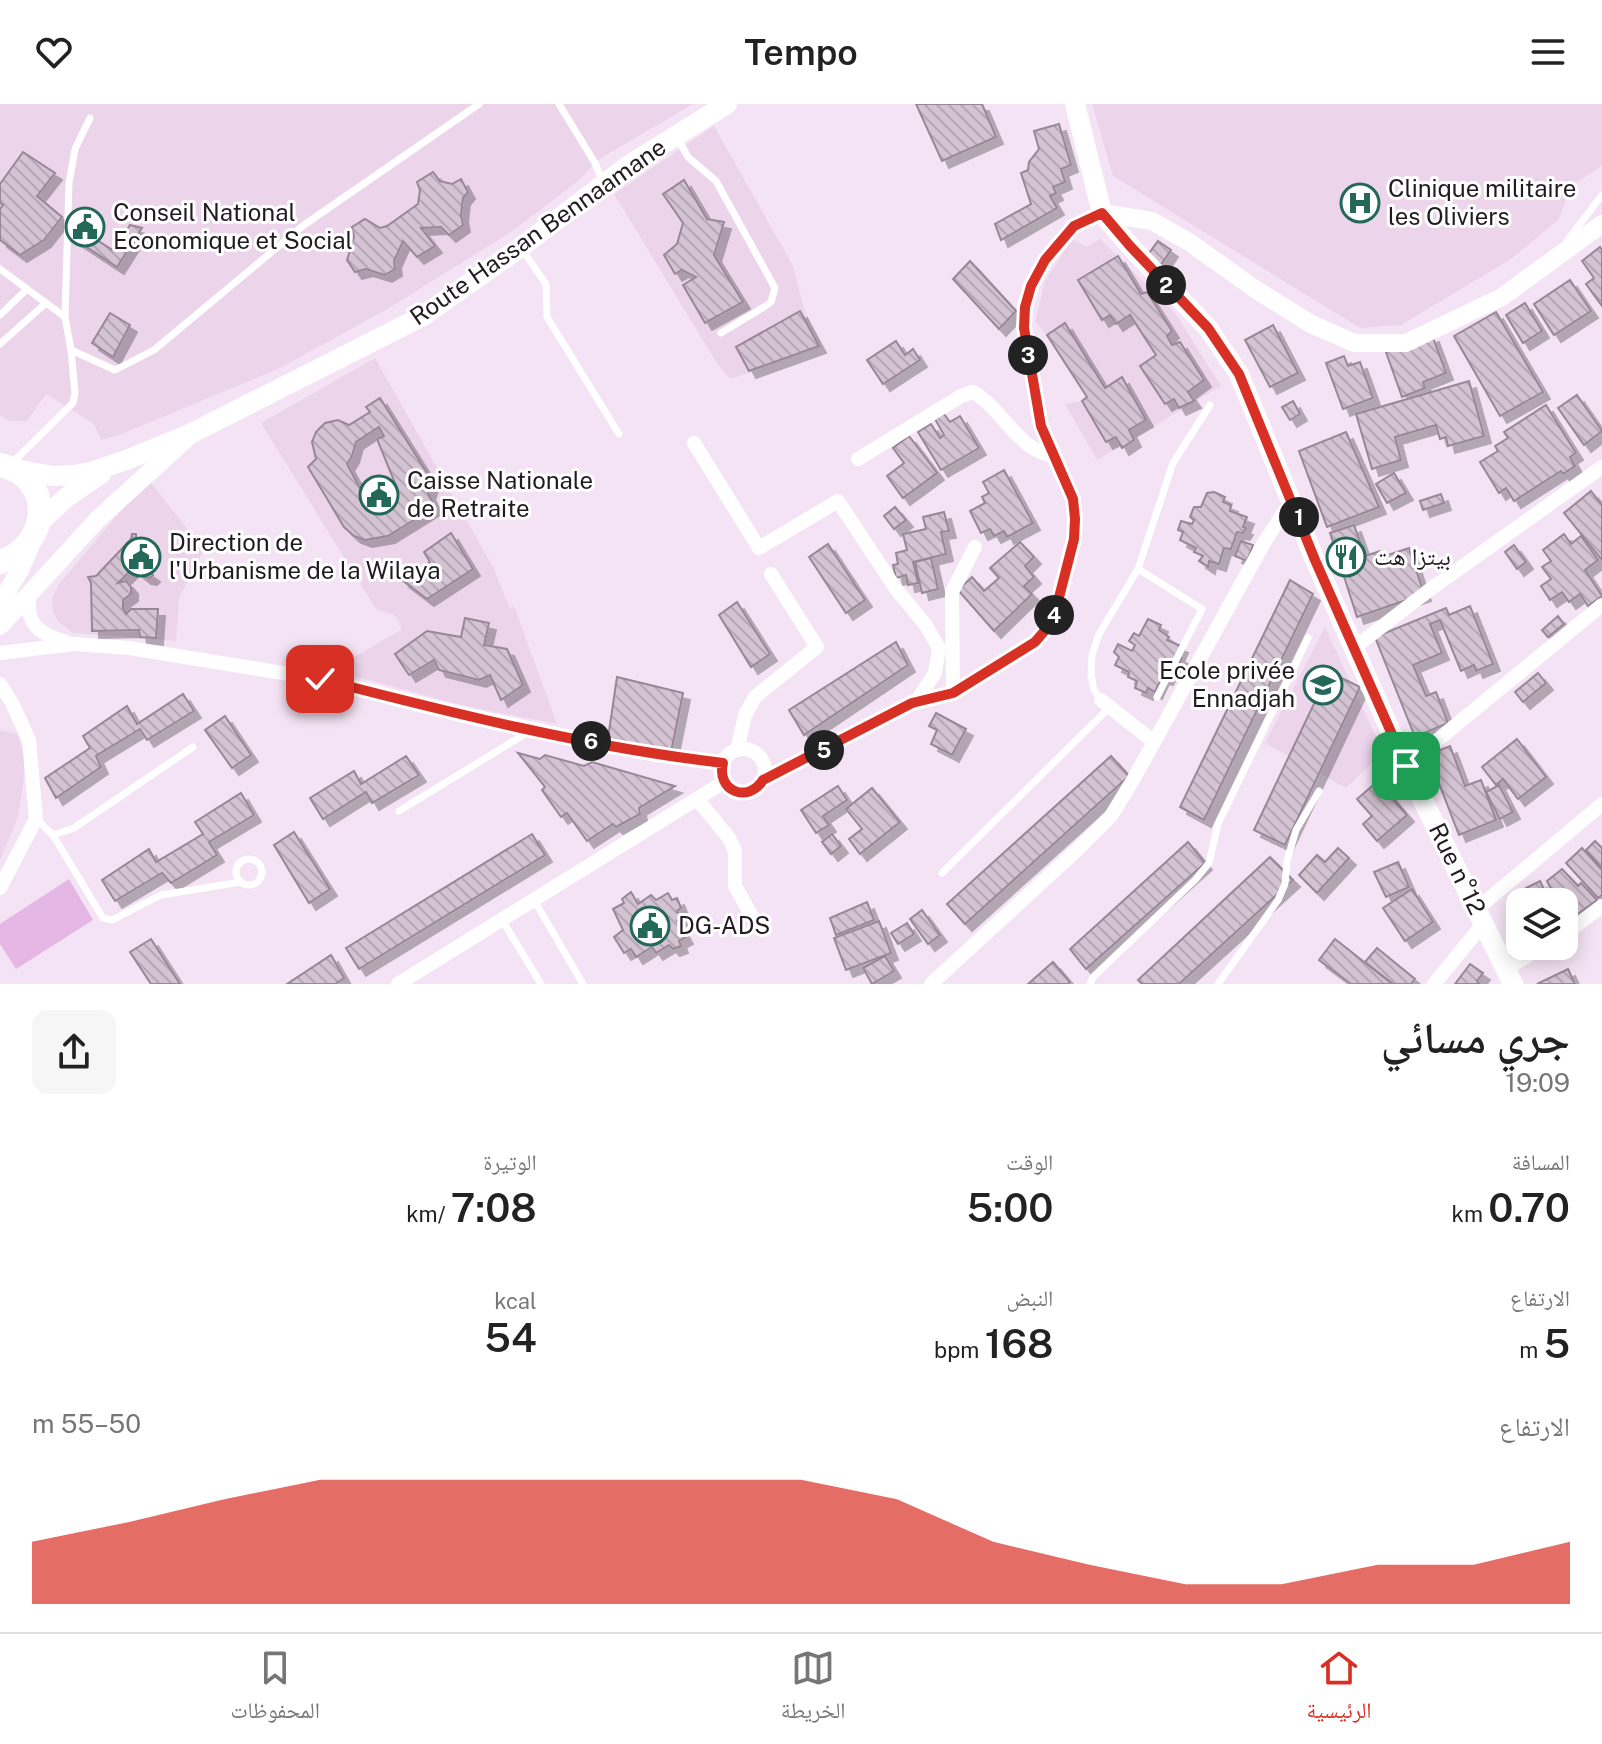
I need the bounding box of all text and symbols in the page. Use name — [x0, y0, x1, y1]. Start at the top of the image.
icon: heart — [32, 30, 76, 74]
icon: menu — [1526, 30, 1570, 74]
text: Tempo — [744, 31, 858, 73]
street label: Route Hassan Bennaamane — [404, 132, 671, 330]
place label: Clinique militaire les Oliviers — [1388, 174, 1576, 230]
hospital icon: Clinique militaire les Oliviers — [1339, 182, 1381, 224]
place label: Conseil National Economique et Social — [113, 198, 353, 254]
public building icon: Conseil National Economique et Social — [64, 206, 106, 248]
pin: 2 — [1146, 265, 1186, 305]
text: 2 — [1159, 272, 1173, 298]
pin: 3 — [1008, 335, 1048, 375]
text: 3 — [1021, 342, 1035, 368]
place label: Caisse Nationale de Retraite — [407, 466, 593, 522]
public building icon: Caisse Nationale de Retraite — [358, 474, 400, 516]
pin: 1 — [1279, 497, 1319, 537]
text: 1 — [1294, 504, 1304, 530]
place label: Direction de l'Urbanisme de la Wilaya — [169, 528, 441, 584]
public building icon: Direction de l'Urbanisme de la Wilaya — [120, 536, 162, 578]
restaurant icon: بيتزا هت — [1325, 536, 1367, 578]
place label: بيتزا هت — [1374, 542, 1451, 571]
pin: 4 — [1034, 595, 1074, 635]
text: 4 — [1047, 602, 1061, 628]
pin — [286, 645, 354, 713]
place label: Ecole privée Ennadjah — [1159, 656, 1295, 712]
icon: check — [298, 657, 342, 701]
school or university icon: Ecole privée Ennadjah — [1302, 664, 1344, 706]
pin: 6 — [571, 721, 611, 761]
text: 6 — [584, 728, 598, 754]
pin: 5 — [804, 730, 844, 770]
pin — [1372, 732, 1440, 800]
text: 5 — [817, 737, 831, 763]
icon: arrive — [1384, 744, 1428, 788]
street label: Rue n°12 — [1424, 818, 1492, 919]
map controls — [1506, 888, 1578, 960]
button: layers — [1506, 888, 1578, 960]
public building icon: DG-ADS — [629, 905, 671, 947]
place label: DG-ADS — [678, 911, 770, 939]
button: share — [32, 1010, 116, 1094]
text: جري مسائي — [1381, 1011, 1570, 1063]
text: 19:09 — [1505, 1067, 1570, 1098]
text: الوتيرة — [483, 1149, 537, 1175]
text: الوقت — [1006, 1149, 1053, 1175]
text: المسافة — [1512, 1149, 1570, 1175]
text: 7:08 — [451, 1184, 537, 1231]
text: 5:00 — [967, 1184, 1053, 1231]
text: 0.70 — [1488, 1184, 1570, 1231]
text: /km — [406, 1201, 451, 1227]
text: km — [1452, 1201, 1488, 1227]
text: النبض — [1006, 1285, 1053, 1311]
text: الارتفاع — [1510, 1285, 1570, 1311]
text: kcal — [494, 1288, 537, 1314]
text: 54 — [485, 1314, 537, 1361]
text: 168 — [985, 1320, 1053, 1367]
text: 5 — [1544, 1320, 1570, 1367]
text: bpm — [934, 1337, 985, 1363]
text: m — [1519, 1337, 1544, 1363]
text: 50–55 m — [32, 1408, 141, 1439]
text: الارتفاع — [1499, 1411, 1570, 1442]
tab: المحفوظات — [230, 1646, 320, 1732]
tab: الخريطة — [781, 1646, 846, 1732]
tab: الرئيسية — [1306, 1646, 1372, 1732]

